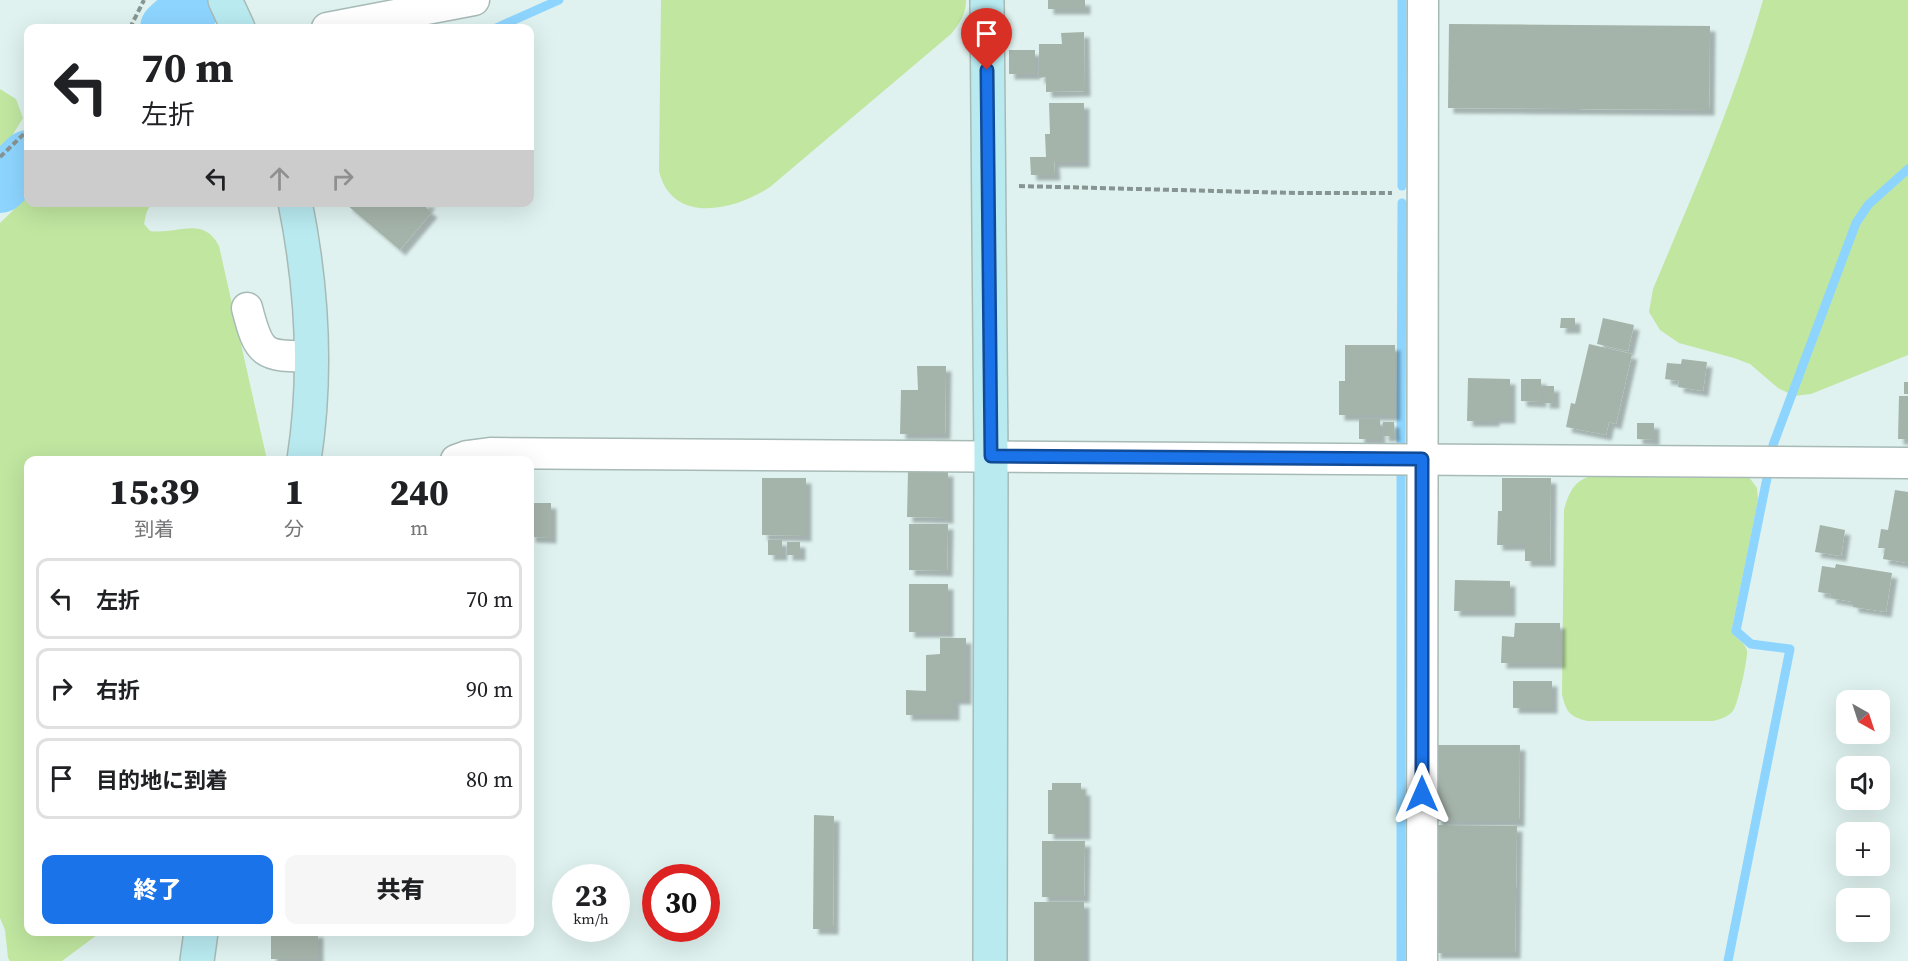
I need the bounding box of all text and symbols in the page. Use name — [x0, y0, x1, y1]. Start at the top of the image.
pin — [961, 8, 1012, 70]
icon: arrive — [970, 17, 1003, 50]
text: 70 m — [141, 38, 234, 96]
icon: left — [42, 48, 120, 126]
text: 左折 — [141, 96, 195, 133]
icon: left — [200, 162, 233, 195]
icon: ahead — [263, 162, 296, 195]
icon: right — [326, 162, 359, 195]
text: 15:39 — [109, 467, 199, 516]
text: 1 — [284, 467, 304, 516]
text: 240 — [389, 468, 449, 517]
text: m — [410, 514, 428, 542]
text: 到着 — [134, 515, 174, 543]
text: 分 — [284, 515, 304, 543]
icon: left — [45, 582, 78, 615]
text: 70 m — [466, 584, 513, 614]
text: 左折 — [96, 585, 140, 615]
icon: right — [45, 672, 78, 705]
text: 90 m — [466, 674, 513, 704]
text: 右折 — [96, 675, 140, 705]
north arrow — [1836, 690, 1890, 744]
map controls — [1836, 690, 1890, 942]
button: sound — [1836, 756, 1890, 810]
icon: arrive — [45, 762, 78, 795]
position arrow — [1390, 762, 1454, 826]
text: 80 m — [466, 764, 513, 794]
text: 目的地に到着 — [96, 765, 228, 795]
button: + — [1836, 822, 1890, 876]
button: 終了 — [42, 855, 273, 924]
button: 共有 — [285, 855, 516, 924]
speed limit sign: 30 — [642, 864, 720, 942]
text: 23 — [575, 875, 607, 916]
button: − — [1836, 888, 1890, 942]
text: km/h — [573, 908, 609, 929]

